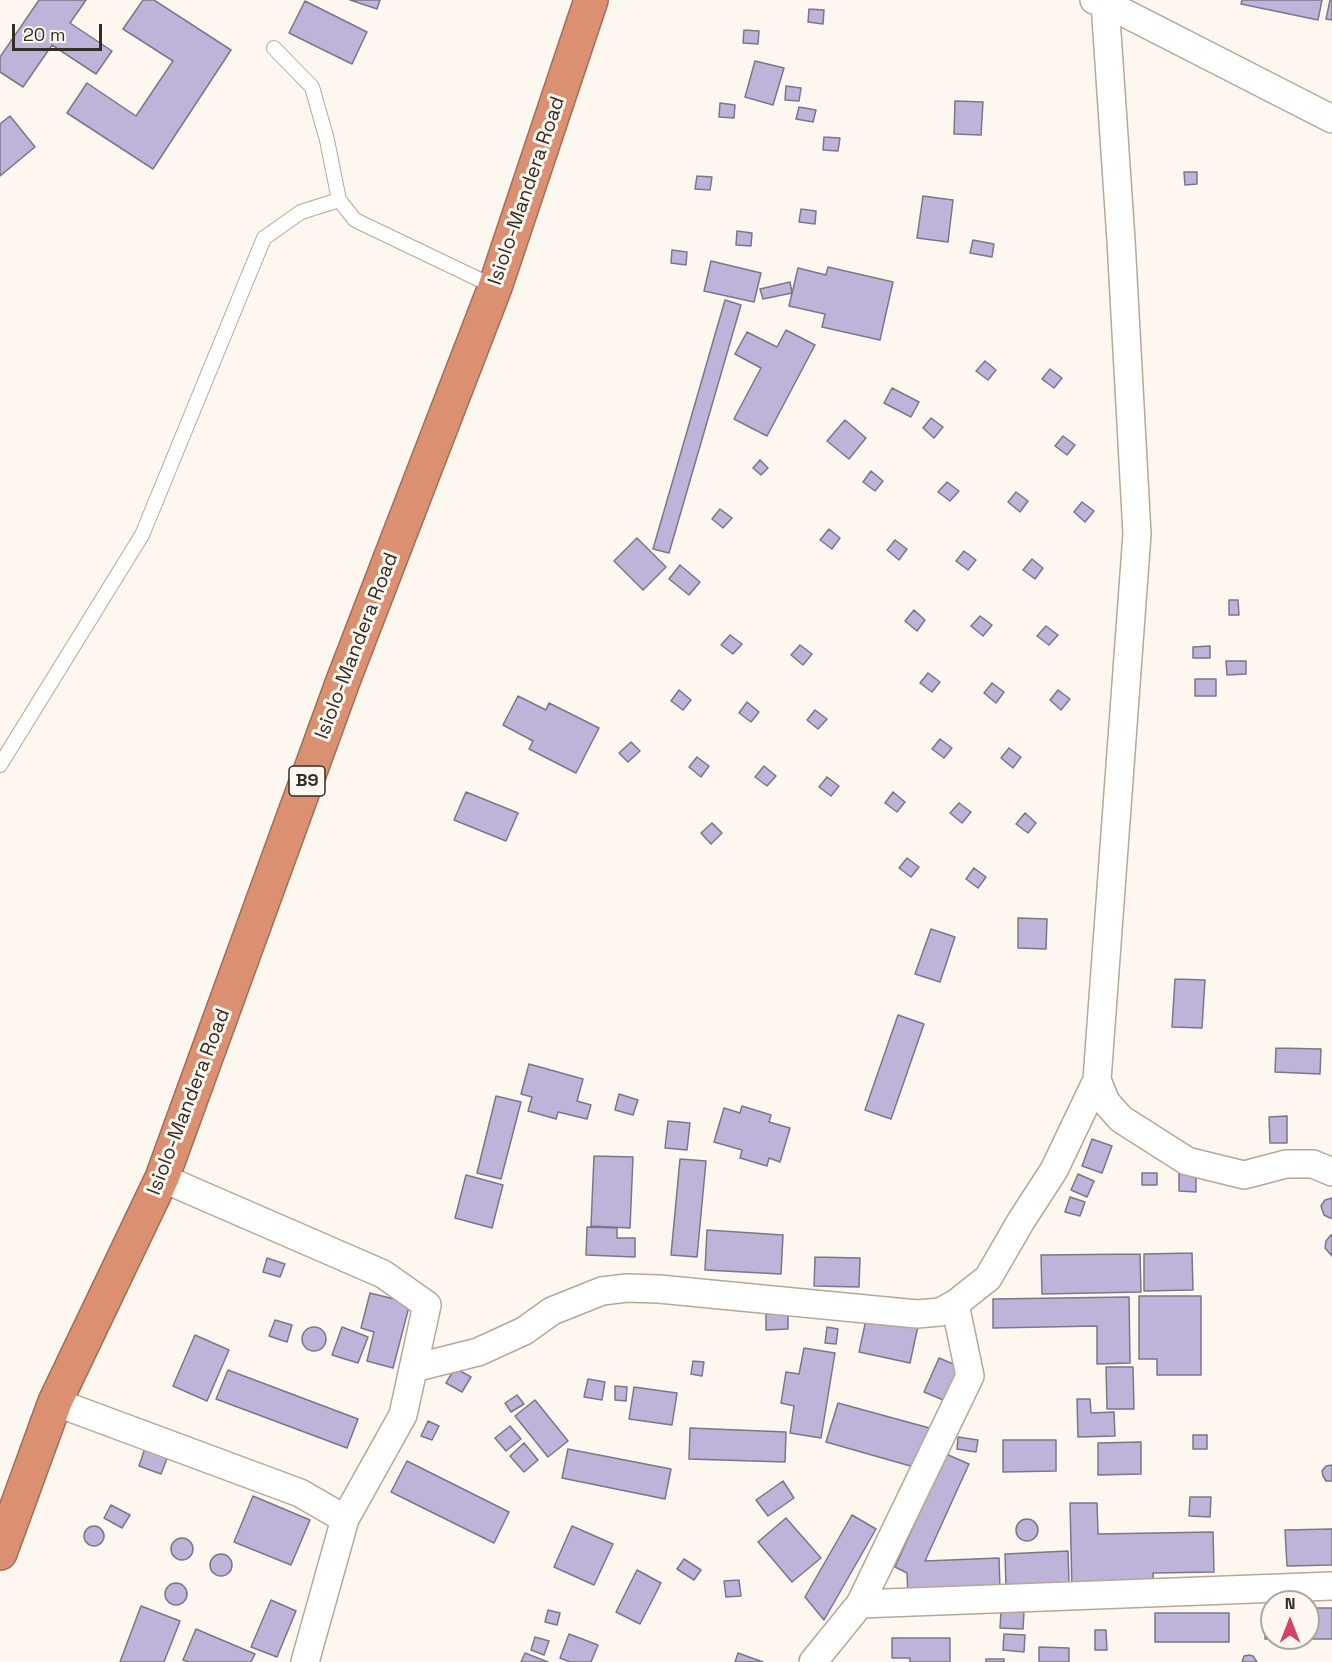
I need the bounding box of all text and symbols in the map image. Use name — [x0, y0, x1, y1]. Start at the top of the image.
scale bar — [15, 12, 105, 50]
text: 20 m — [23, 23, 66, 46]
street label: Isiolo-Mandera Road — [483, 94, 571, 288]
street label: Isiolo-Mandera Road — [310, 549, 404, 743]
road number: B9 — [289, 766, 325, 796]
street label: Isiolo-Mandera Road — [142, 1005, 236, 1199]
north arrow — [1260, 1590, 1320, 1650]
text: N — [1285, 1593, 1295, 1614]

